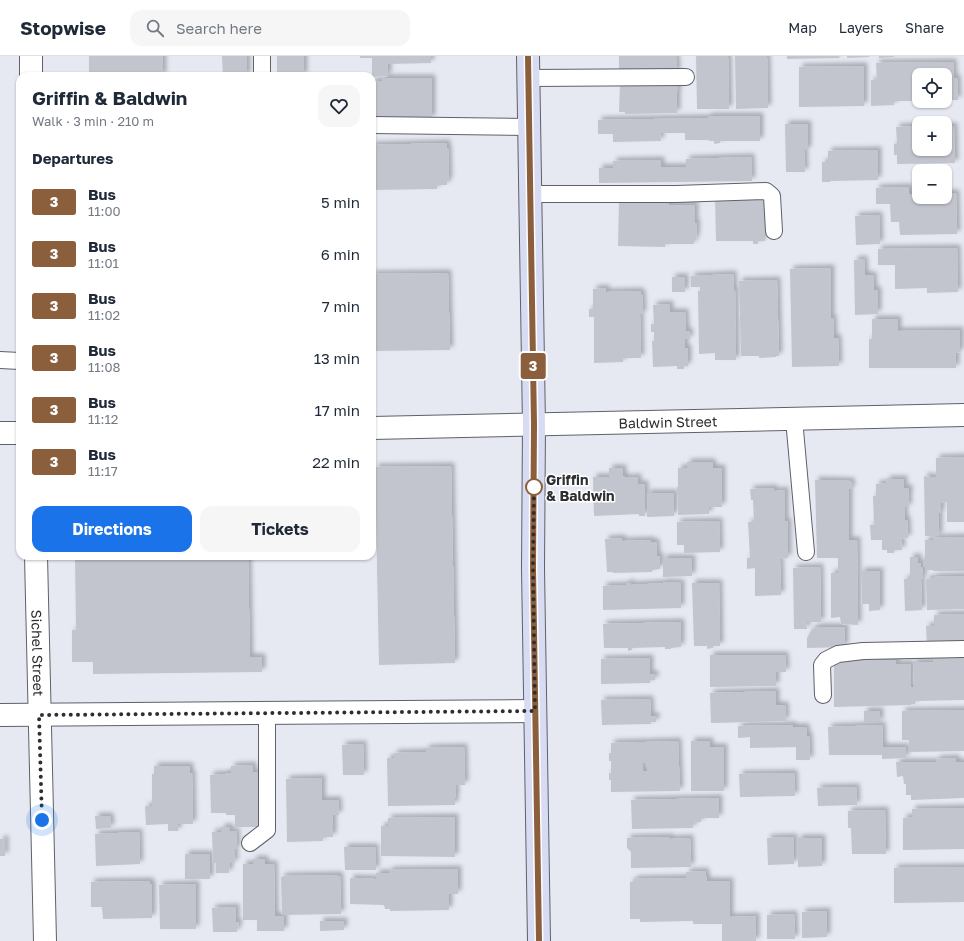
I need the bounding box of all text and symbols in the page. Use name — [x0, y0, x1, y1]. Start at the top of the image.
search box — [130, 10, 410, 46]
text: Stopwise — [20, 16, 106, 39]
icon: search — [144, 17, 166, 39]
text: Search here — [176, 19, 262, 37]
text: Map — [788, 19, 817, 36]
text: Layers — [839, 19, 883, 36]
text: Share — [905, 19, 944, 36]
map controls — [912, 68, 952, 204]
button: locate — [912, 68, 952, 108]
button: heart — [318, 85, 360, 127]
text: Griffin & Baldwin — [32, 86, 187, 109]
text: Walk · 3 min · 210 m — [32, 113, 154, 129]
button: + — [912, 116, 952, 156]
text: Departures — [32, 149, 113, 167]
button: − — [912, 164, 952, 204]
text: Bus — [88, 185, 116, 203]
text: 3 — [50, 193, 58, 210]
text: 5 min — [321, 193, 360, 211]
text: 11:00 — [88, 203, 121, 219]
text: Bus — [88, 237, 116, 255]
text: 3 — [50, 245, 58, 262]
text: 6 min — [321, 245, 360, 263]
text: 11:01 — [88, 255, 119, 271]
text: Bus — [88, 289, 116, 307]
text: 3 — [50, 297, 58, 314]
text: 7 min — [322, 297, 360, 315]
text: 11:02 — [88, 307, 120, 323]
text: Bus — [88, 341, 116, 359]
text: 3 — [50, 349, 58, 366]
text: 13 min — [314, 349, 360, 367]
line badge: 3 — [520, 353, 546, 379]
text: 3 — [529, 357, 537, 374]
text: 11:08 — [88, 359, 121, 375]
text: Bus — [88, 393, 116, 411]
text: 3 — [50, 401, 58, 418]
text: 17 min — [315, 401, 360, 419]
text: 11:12 — [88, 411, 118, 427]
street label: Baldwin Street — [618, 412, 718, 431]
text: Bus — [88, 445, 116, 463]
text: 3 — [50, 453, 58, 470]
text: 22 min — [312, 453, 360, 471]
text: 11:17 — [88, 463, 118, 479]
place label: Griffin & Baldwin — [546, 471, 615, 504]
marker: Griffin & Baldwin — [525, 478, 543, 496]
button: Directions — [32, 506, 192, 552]
button: Tickets — [200, 506, 360, 552]
street label: Sichel Street — [29, 609, 48, 696]
your location — [32, 810, 52, 830]

